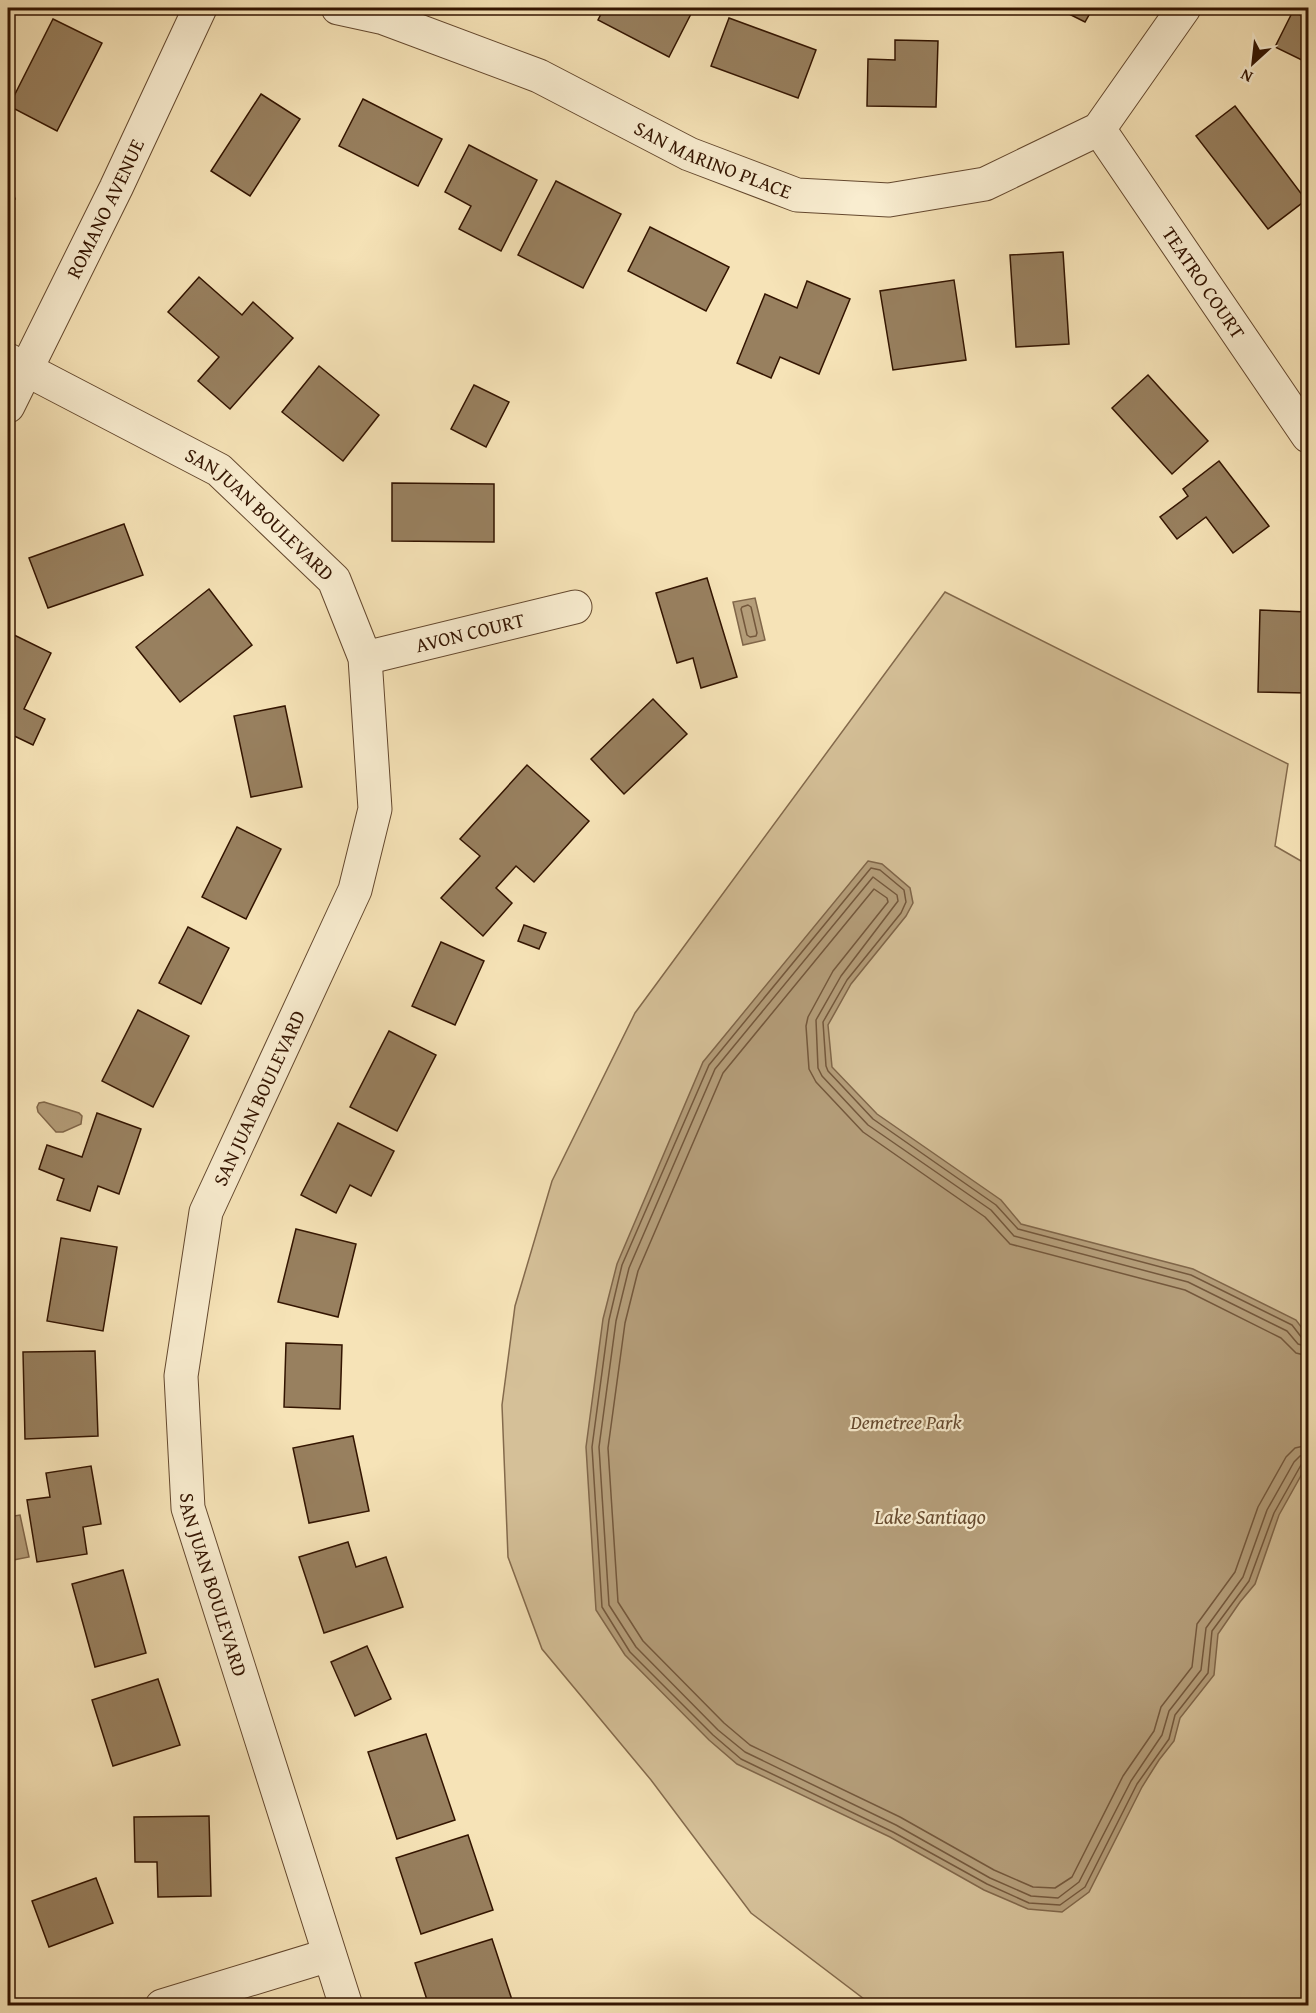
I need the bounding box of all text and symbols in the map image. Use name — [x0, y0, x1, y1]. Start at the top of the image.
north arrow — [1223, 33, 1283, 93]
text: N — [1236, 63, 1256, 89]
street label: SAN MARINO PLACE — [629, 113, 796, 206]
street label: ROMANO AVENUE — [58, 134, 151, 283]
street label: TEATRO COURT — [1155, 220, 1253, 345]
street label: SAN JUAN BOULEVARD — [180, 440, 341, 587]
street label: AVON COURT — [412, 605, 527, 659]
street label: SAN JUAN BOULEVARD — [205, 1005, 312, 1190]
park label: Demetree Park — [850, 1407, 962, 1436]
street label: SAN JUAN BOULEVARD — [173, 1492, 255, 1680]
water label: Lake Santiago — [873, 1501, 986, 1532]

